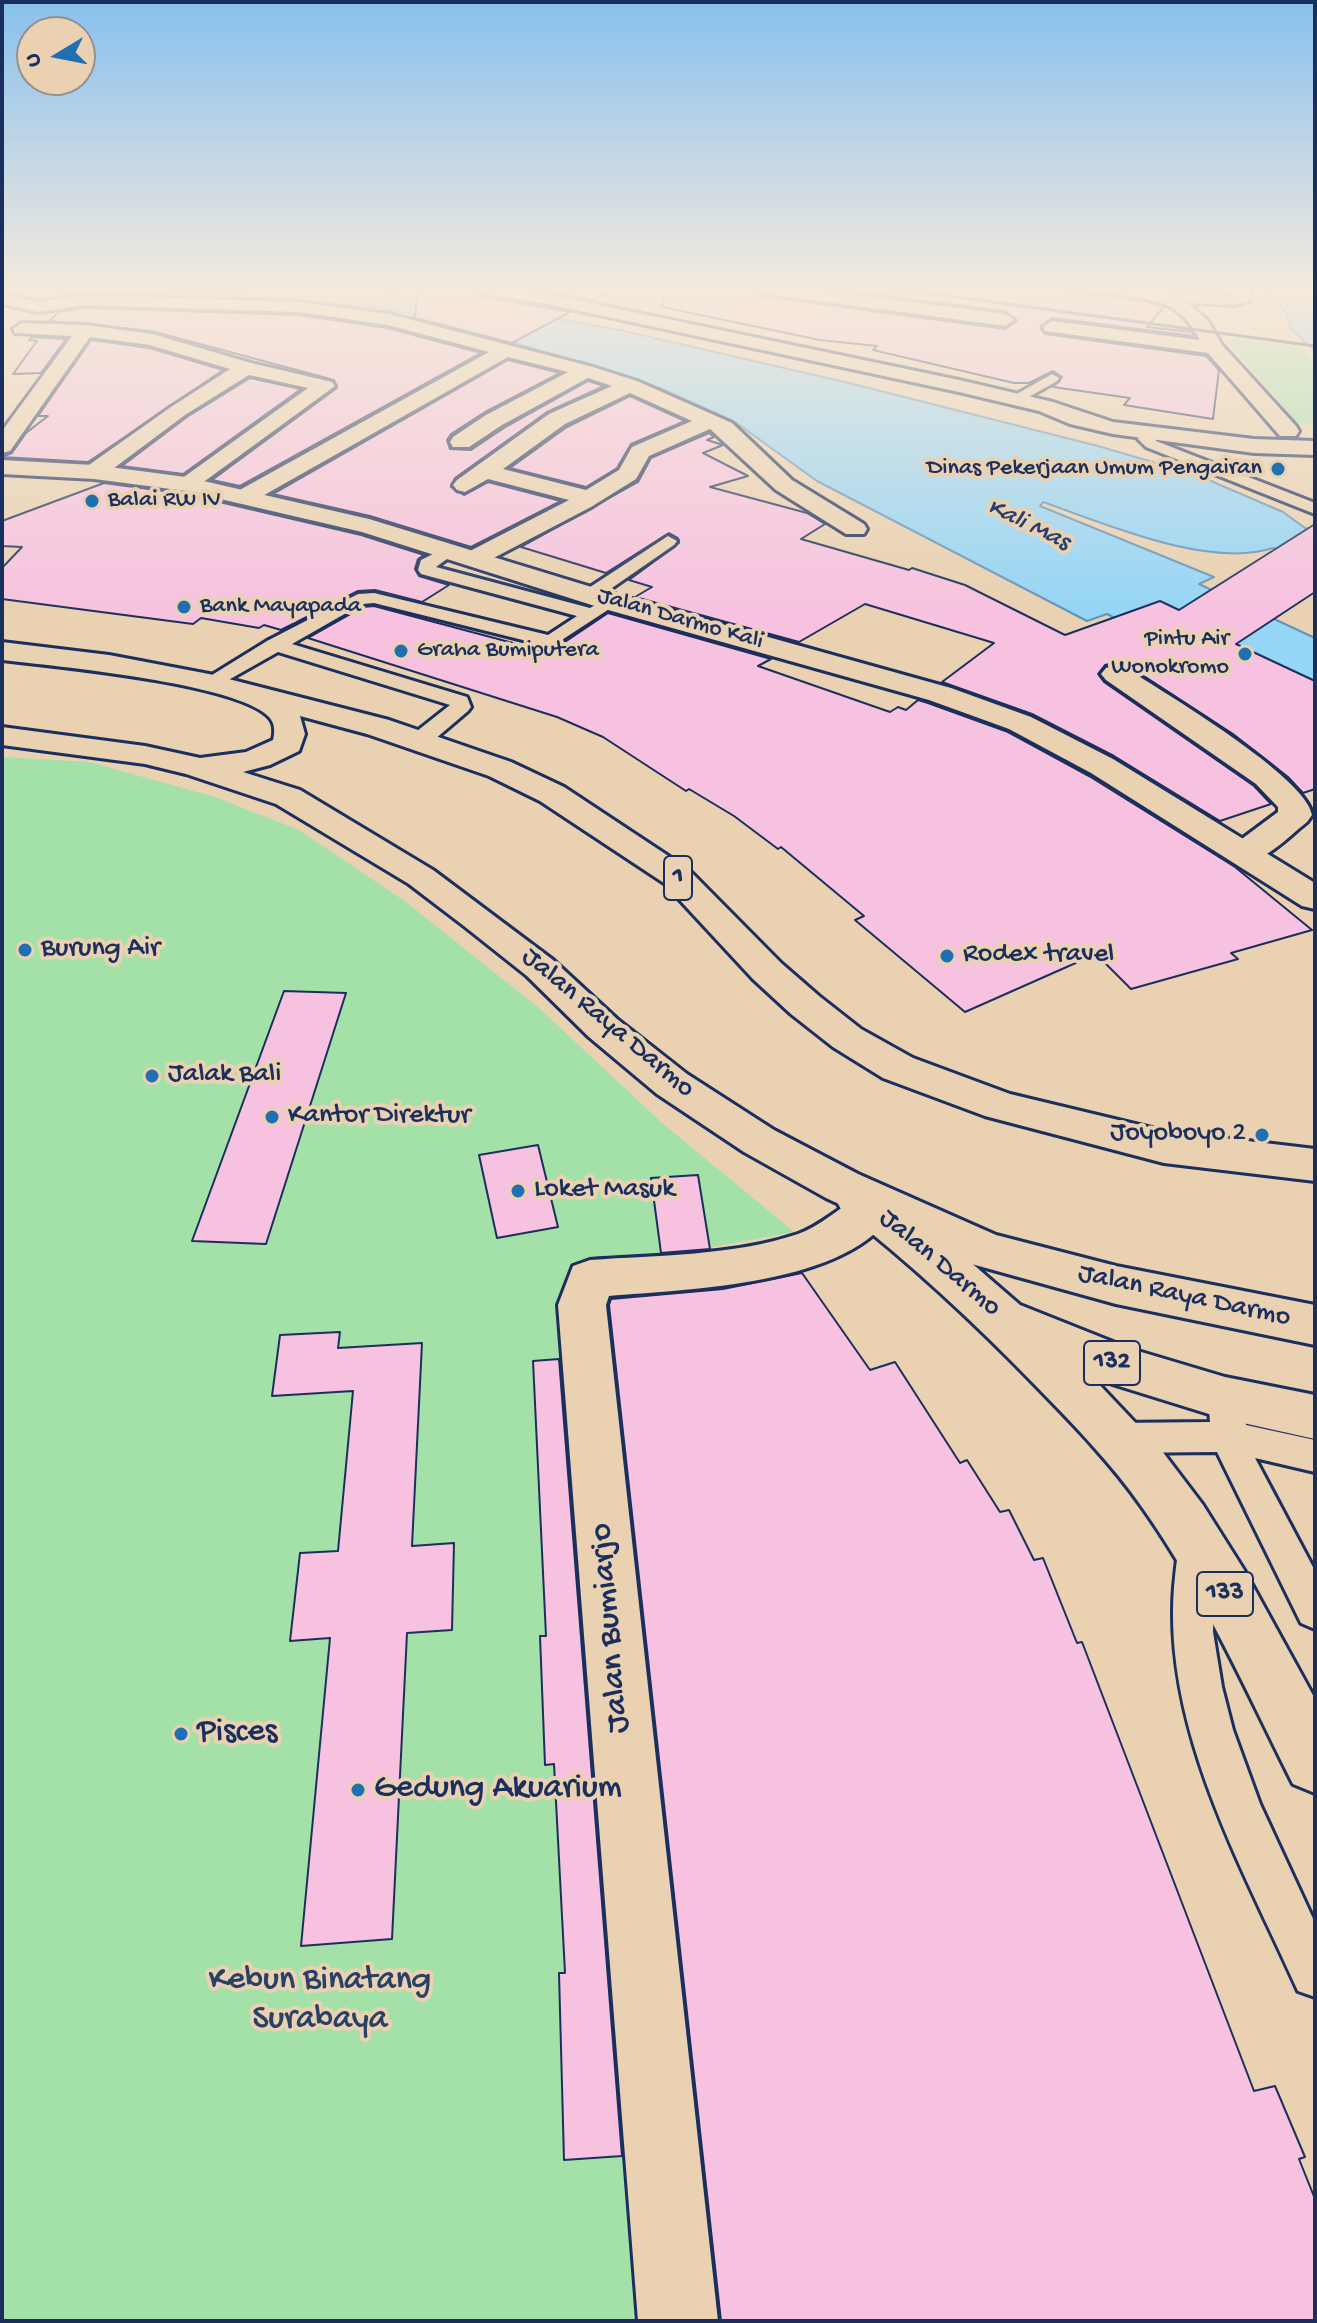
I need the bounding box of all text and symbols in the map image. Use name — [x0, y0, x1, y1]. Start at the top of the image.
north arrow — [16, 16, 96, 96]
text: U — [20, 51, 48, 68]
place label: Dinas Pekerjaan Umum Pengairan — [927, 455, 1262, 483]
marker: Dinas Pekerjaan Umum Pengairan — [1269, 460, 1287, 478]
place label: Balai RW IV — [108, 487, 221, 515]
marker: Balai RW IV — [83, 492, 101, 510]
water label: Kali Mas — [981, 493, 1075, 559]
street label: Jalan Darmo Kali — [594, 583, 766, 657]
place label: Bank Mayapada — [200, 593, 361, 621]
marker: Bank Mayapada — [175, 598, 193, 616]
place label: Pintu Air Wonokromo — [1111, 626, 1229, 682]
place label: Graha Bumiputera — [417, 637, 599, 665]
marker: Graha Bumiputera — [392, 642, 410, 660]
marker: Pintu Air Wonokromo — [1236, 645, 1254, 663]
road number: 1 — [664, 856, 692, 900]
place label: Burung Air — [41, 933, 160, 967]
place label: Rodex travel — [963, 939, 1114, 973]
marker: Burung Air — [16, 941, 34, 959]
street label: Jalan Raya Darmo — [513, 942, 701, 1106]
marker: Rodex travel — [938, 947, 956, 965]
place label: Jalak Bali — [168, 1059, 281, 1093]
marker: Jalak Bali — [143, 1067, 161, 1085]
place label: Kantor Direktur — [288, 1100, 470, 1134]
marker: Kantor Direktur — [263, 1108, 281, 1126]
place label: Joyoboyo 2 — [1110, 1118, 1246, 1152]
marker: Joyoboyo 2 — [1253, 1126, 1271, 1144]
place label: Loket Masuk — [534, 1174, 675, 1208]
marker: Loket Masuk — [509, 1182, 527, 1200]
street label: Jalan Darmo — [871, 1203, 1007, 1325]
street label: Jalan Raya Darmo — [1075, 1258, 1293, 1336]
road number: 132 — [1084, 1341, 1140, 1385]
street label: Jalan Bumiarjo — [582, 1521, 642, 1735]
road number: 133 — [1197, 1572, 1253, 1616]
place label: Pisces — [197, 1714, 277, 1754]
marker: Pisces — [172, 1725, 190, 1743]
place label: Gedung Akuarium — [374, 1770, 622, 1810]
marker: Gedung Akuarium — [349, 1781, 367, 1799]
park label: Kebun Binatang Surabaya — [209, 1962, 431, 2042]

